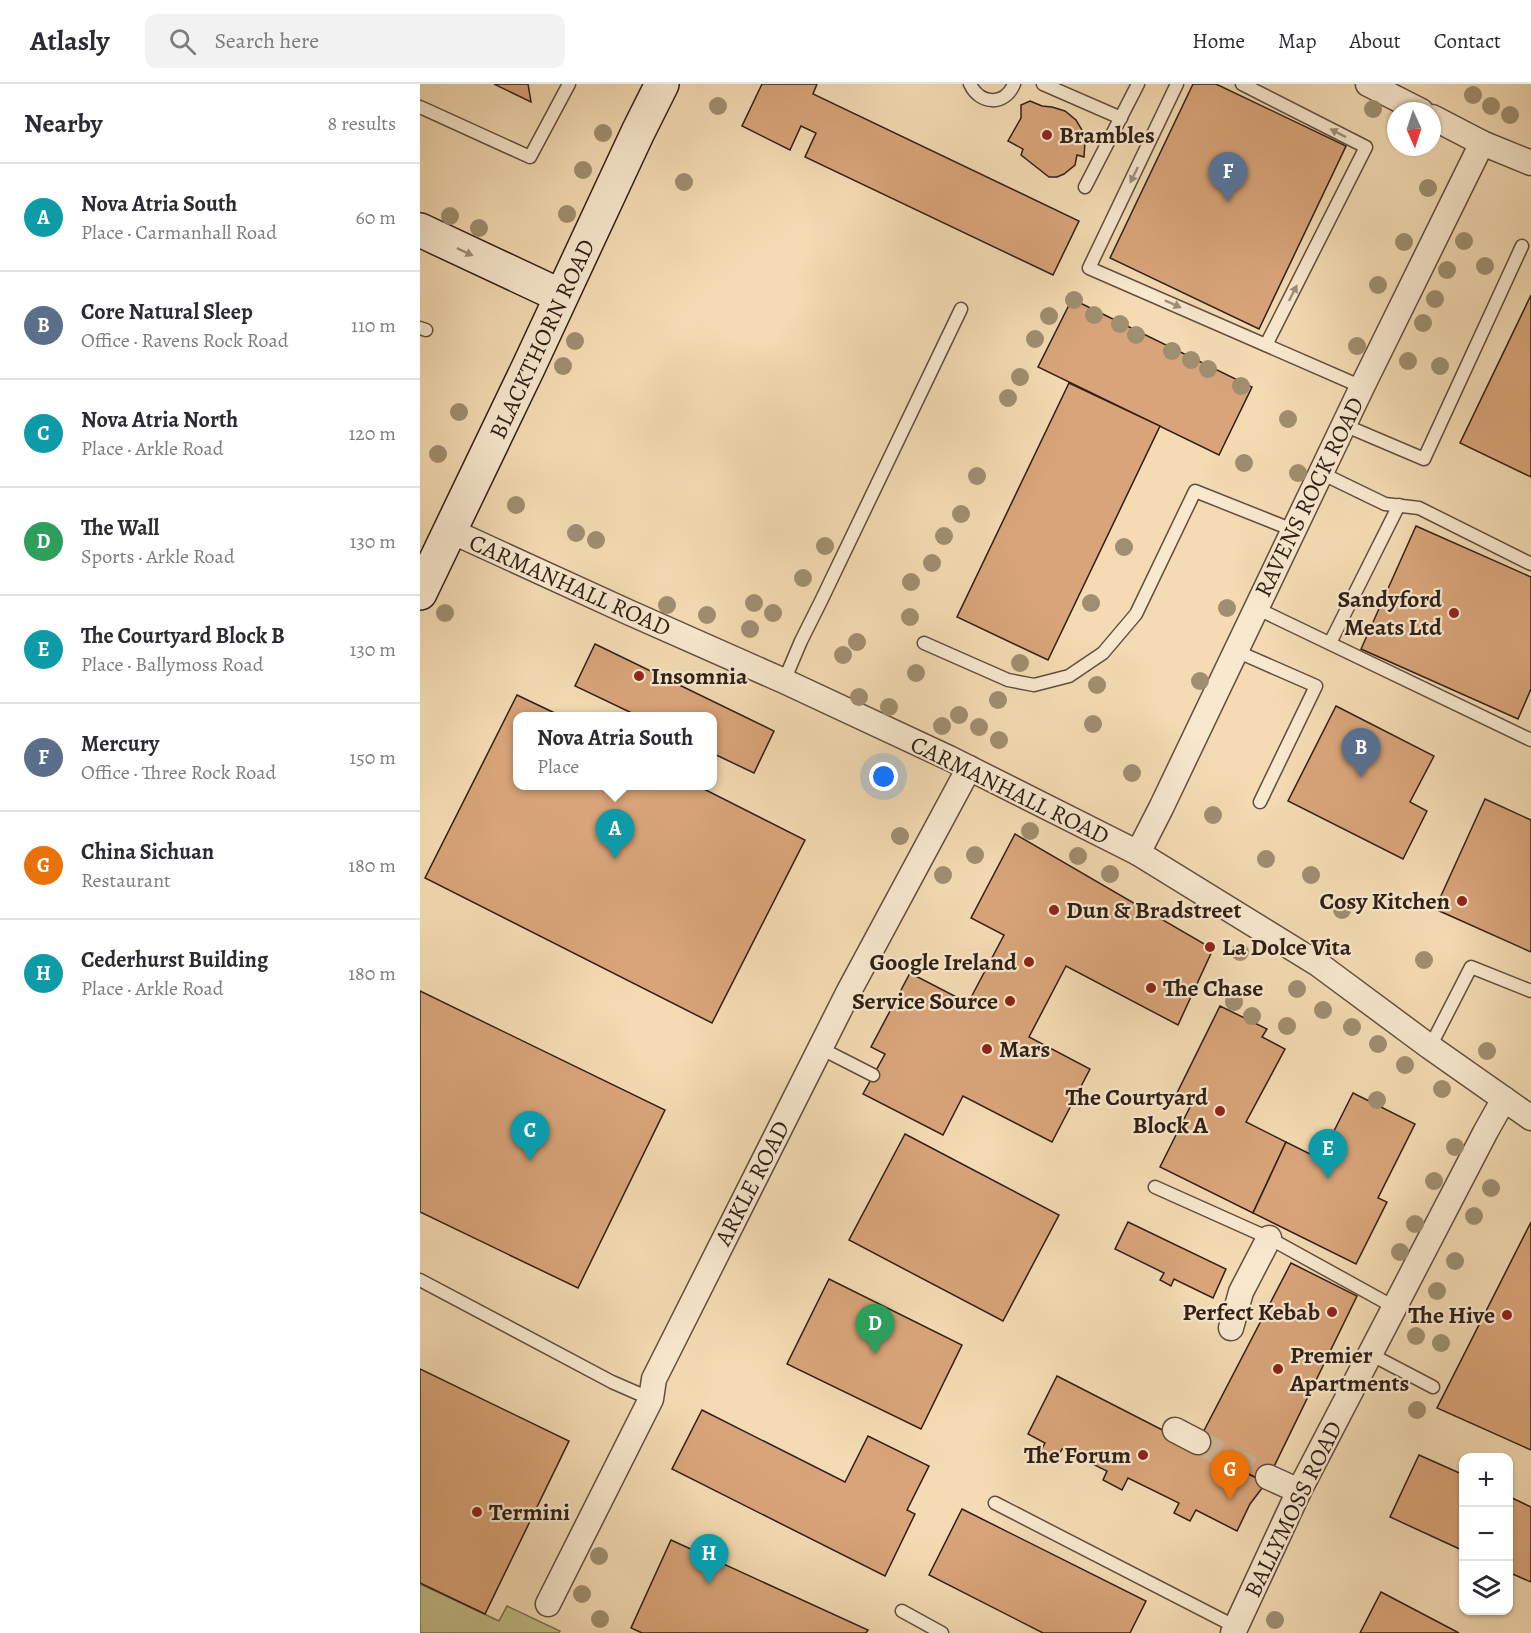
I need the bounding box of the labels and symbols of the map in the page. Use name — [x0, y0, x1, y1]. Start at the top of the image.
north arrow — [1387, 102, 1441, 156]
place label: Brambles — [1059, 119, 1155, 151]
marker: Brambles — [1040, 128, 1054, 142]
one-way arrow — [1329, 128, 1346, 138]
pin: F — [1208, 152, 1248, 202]
one-way arrow — [1129, 166, 1139, 183]
street label: BLACKTHORN ROAD — [482, 234, 602, 444]
one-way arrow — [457, 247, 474, 256]
one-way arrow — [1288, 284, 1298, 301]
one-way arrow — [1165, 300, 1182, 309]
street label: RAVENS ROCK ROAD — [1247, 392, 1371, 602]
street label: CARMANHALL ROAD — [464, 526, 676, 644]
place label: Sandyford Meats Ltd — [1337, 583, 1442, 643]
marker: Sandyford Meats Ltd — [1447, 606, 1461, 620]
place label: Insomnia — [651, 660, 748, 692]
marker: Insomnia — [632, 669, 646, 683]
street label: CARMANHALL ROAD — [905, 728, 1115, 852]
pin: B — [1342, 728, 1380, 778]
your location — [869, 762, 898, 791]
pin: A — [596, 810, 634, 859]
place label: Cosy Kitchen — [1320, 885, 1451, 917]
place label: Dun & Bradstreet — [1066, 894, 1241, 926]
marker: Cosy Kitchen — [1455, 894, 1469, 908]
marker: Dun & Bradstreet — [1047, 903, 1061, 917]
place label: La Dolce Vita — [1222, 931, 1352, 963]
marker: La Dolce Vita — [1203, 940, 1217, 954]
place label: Google Ireland — [870, 946, 1017, 978]
marker: Google Ireland — [1022, 955, 1036, 969]
place label: The Chase — [1163, 972, 1263, 1004]
marker: The Chase — [1144, 981, 1158, 995]
place label: Service Source — [852, 985, 998, 1017]
marker: Service Source — [1003, 994, 1017, 1008]
place label: Mars — [999, 1033, 1050, 1065]
marker: Mars — [980, 1042, 994, 1056]
place label: The Courtyard Block A — [1065, 1081, 1209, 1141]
marker: The Courtyard Block A — [1213, 1104, 1227, 1118]
pin: C — [510, 1112, 550, 1161]
street label: ARKLE ROAD — [706, 1115, 797, 1252]
pin: E — [1308, 1130, 1348, 1179]
place label: Perfect Kebab — [1182, 1296, 1320, 1328]
place label: The Hive — [1408, 1299, 1495, 1331]
pin: D — [856, 1304, 894, 1354]
marker: Perfect Kebab — [1325, 1305, 1339, 1319]
marker: The Hive — [1500, 1308, 1514, 1322]
place label: Premier Apartments — [1289, 1339, 1409, 1399]
marker: Premier Apartments — [1271, 1362, 1285, 1376]
street label: BALLYMOSS ROAD — [1236, 1415, 1350, 1603]
place label: The Forum — [1024, 1439, 1131, 1471]
marker: The Forum — [1136, 1448, 1150, 1462]
pin: G — [1210, 1450, 1250, 1500]
place label: Termini — [489, 1496, 570, 1528]
marker: Termini — [470, 1505, 484, 1519]
pin: H — [690, 1534, 728, 1584]

